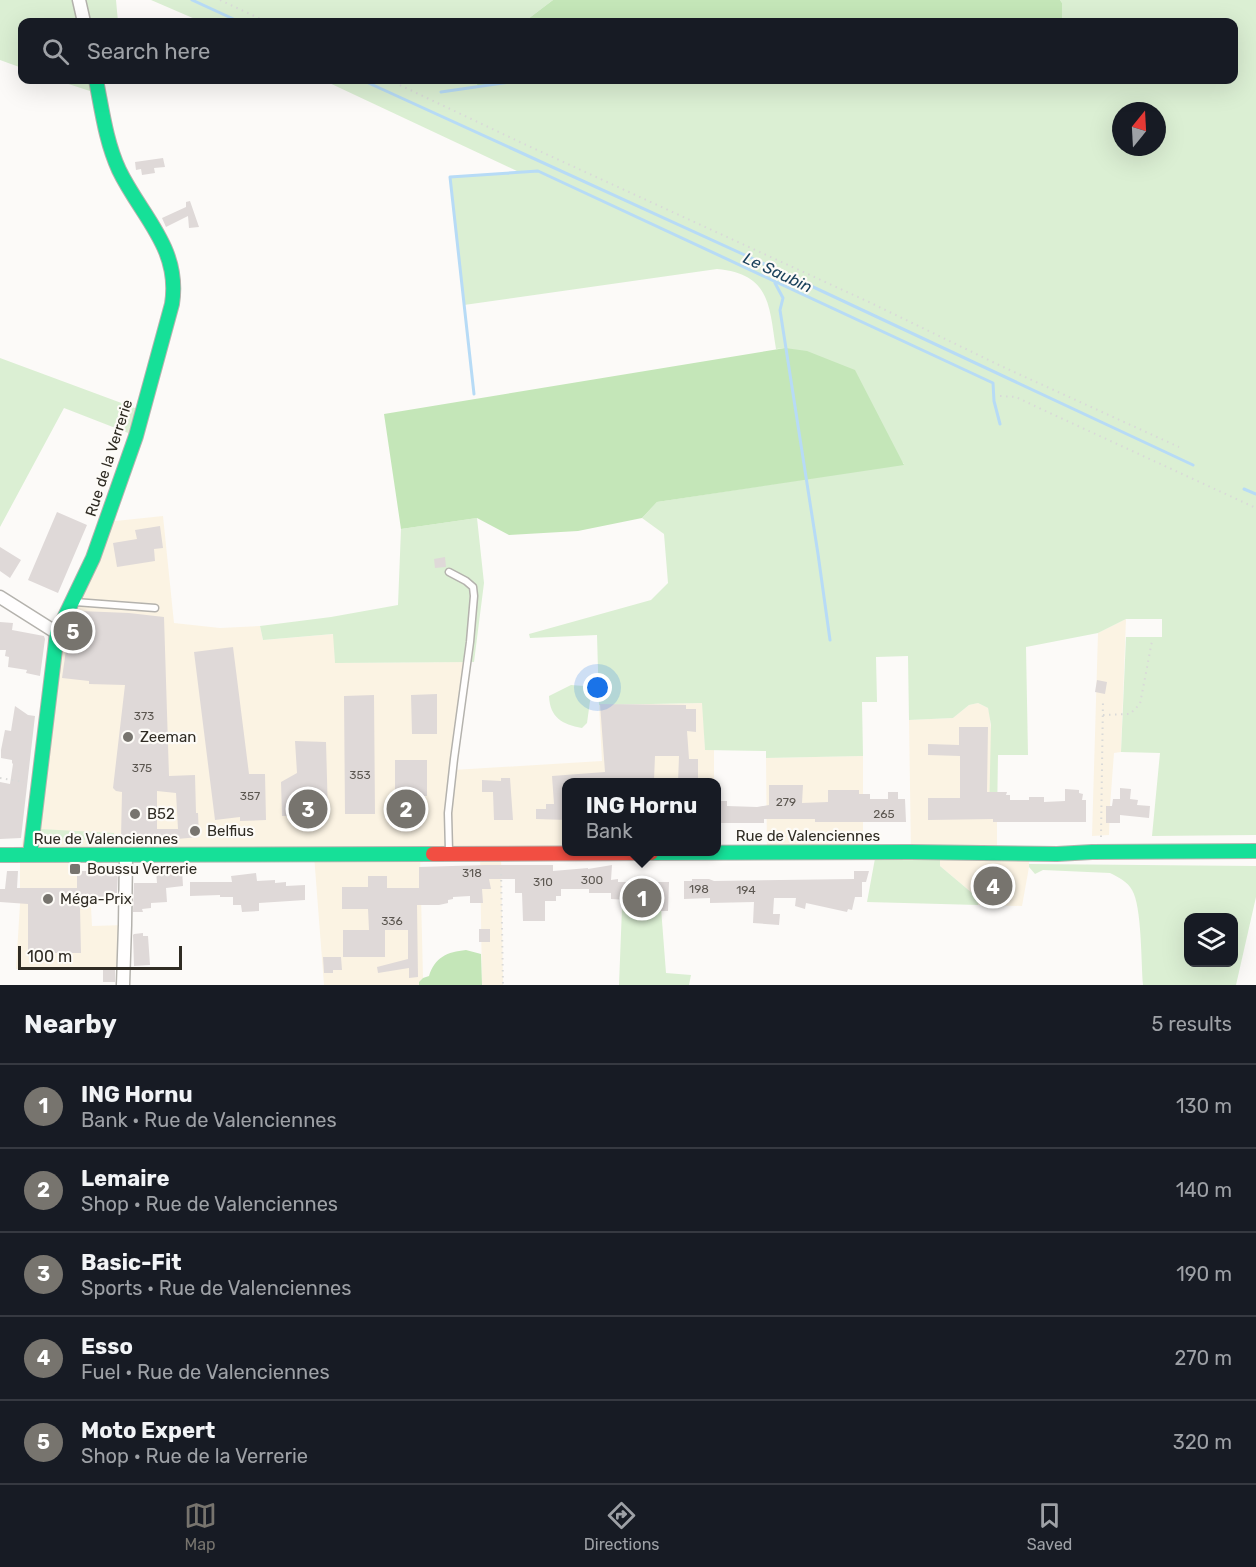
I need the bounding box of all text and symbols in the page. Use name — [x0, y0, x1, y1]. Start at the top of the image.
search box — [18, 18, 1238, 84]
icon: search — [39, 35, 72, 68]
text: Search here — [87, 38, 210, 65]
north arrow — [1112, 102, 1166, 156]
water label: Le Saubin — [740, 248, 815, 297]
street label: Rue de la Verrerie — [82, 397, 136, 519]
pin: 5 — [54, 608, 92, 654]
your location — [583, 673, 612, 702]
house number: 373 — [134, 709, 154, 723]
place label: Zeeman — [140, 728, 196, 746]
marker: Zeeman — [121, 730, 135, 744]
house number: 375 — [132, 761, 152, 775]
house number: 353 — [349, 768, 371, 782]
popup — [562, 778, 721, 856]
pin: 3 — [288, 786, 328, 832]
pin: 2 — [386, 786, 426, 832]
house number: 357 — [240, 789, 260, 803]
text: ING Hornu — [586, 792, 697, 819]
house number: 279 — [776, 795, 796, 809]
place label: B52 — [147, 805, 175, 823]
marker: B52 — [128, 807, 142, 821]
house number: 265 — [873, 807, 895, 821]
text: Bank — [586, 819, 633, 843]
place label: Belfius — [207, 822, 254, 840]
marker: Belfius — [188, 824, 202, 838]
street label: Rue de Valenciennes — [736, 827, 881, 845]
street label: Rue de Valenciennes — [34, 830, 179, 848]
place label: Boussu Verrerie — [87, 860, 197, 878]
marker: Boussu Verrerie — [68, 862, 82, 876]
pin: 4 — [974, 864, 1012, 908]
house number: 318 — [462, 866, 482, 880]
house number: 300 — [581, 873, 603, 887]
house number: 310 — [533, 875, 553, 889]
pin: 1 — [622, 876, 662, 920]
house number: 198 — [689, 882, 709, 896]
house number: 194 — [736, 883, 756, 897]
place label: Méga-Prix — [60, 890, 132, 908]
marker: Méga-Prix — [41, 892, 55, 906]
map controls — [1184, 913, 1238, 967]
button: layers — [1184, 913, 1238, 967]
house number: 336 — [381, 914, 403, 928]
scale bar — [18, 943, 182, 971]
text: 100 m — [27, 947, 72, 966]
text: Nearby — [24, 1009, 117, 1040]
text: 5 results — [1151, 1012, 1232, 1036]
text: ING Hornu — [81, 1081, 193, 1108]
text: 1 — [39, 1094, 48, 1118]
text: 130 m — [1176, 1094, 1232, 1118]
text: Bank · Rue de Valenciennes — [81, 1108, 337, 1132]
text: Lemaire — [81, 1165, 169, 1192]
text: 2 — [37, 1178, 50, 1202]
text: 140 m — [1176, 1178, 1232, 1202]
text: Shop · Rue de Valenciennes — [81, 1192, 338, 1216]
text: Basic-Fit — [81, 1249, 182, 1276]
text: 3 — [37, 1262, 50, 1286]
text: 190 m — [1176, 1262, 1232, 1286]
text: Sports · Rue de Valenciennes — [81, 1276, 351, 1300]
text: Esso — [81, 1333, 133, 1360]
text: 4 — [37, 1346, 50, 1370]
text: 270 m — [1175, 1346, 1232, 1370]
text: Fuel · Rue de Valenciennes — [81, 1360, 330, 1384]
text: Moto Expert — [81, 1417, 215, 1444]
text: 5 — [37, 1430, 50, 1454]
text: 320 m — [1173, 1430, 1232, 1454]
text: Shop · Rue de la Verrerie — [81, 1444, 308, 1468]
tab: Map — [184, 1499, 217, 1554]
tab: Directions — [584, 1499, 660, 1554]
tab: Saved — [1027, 1499, 1072, 1554]

